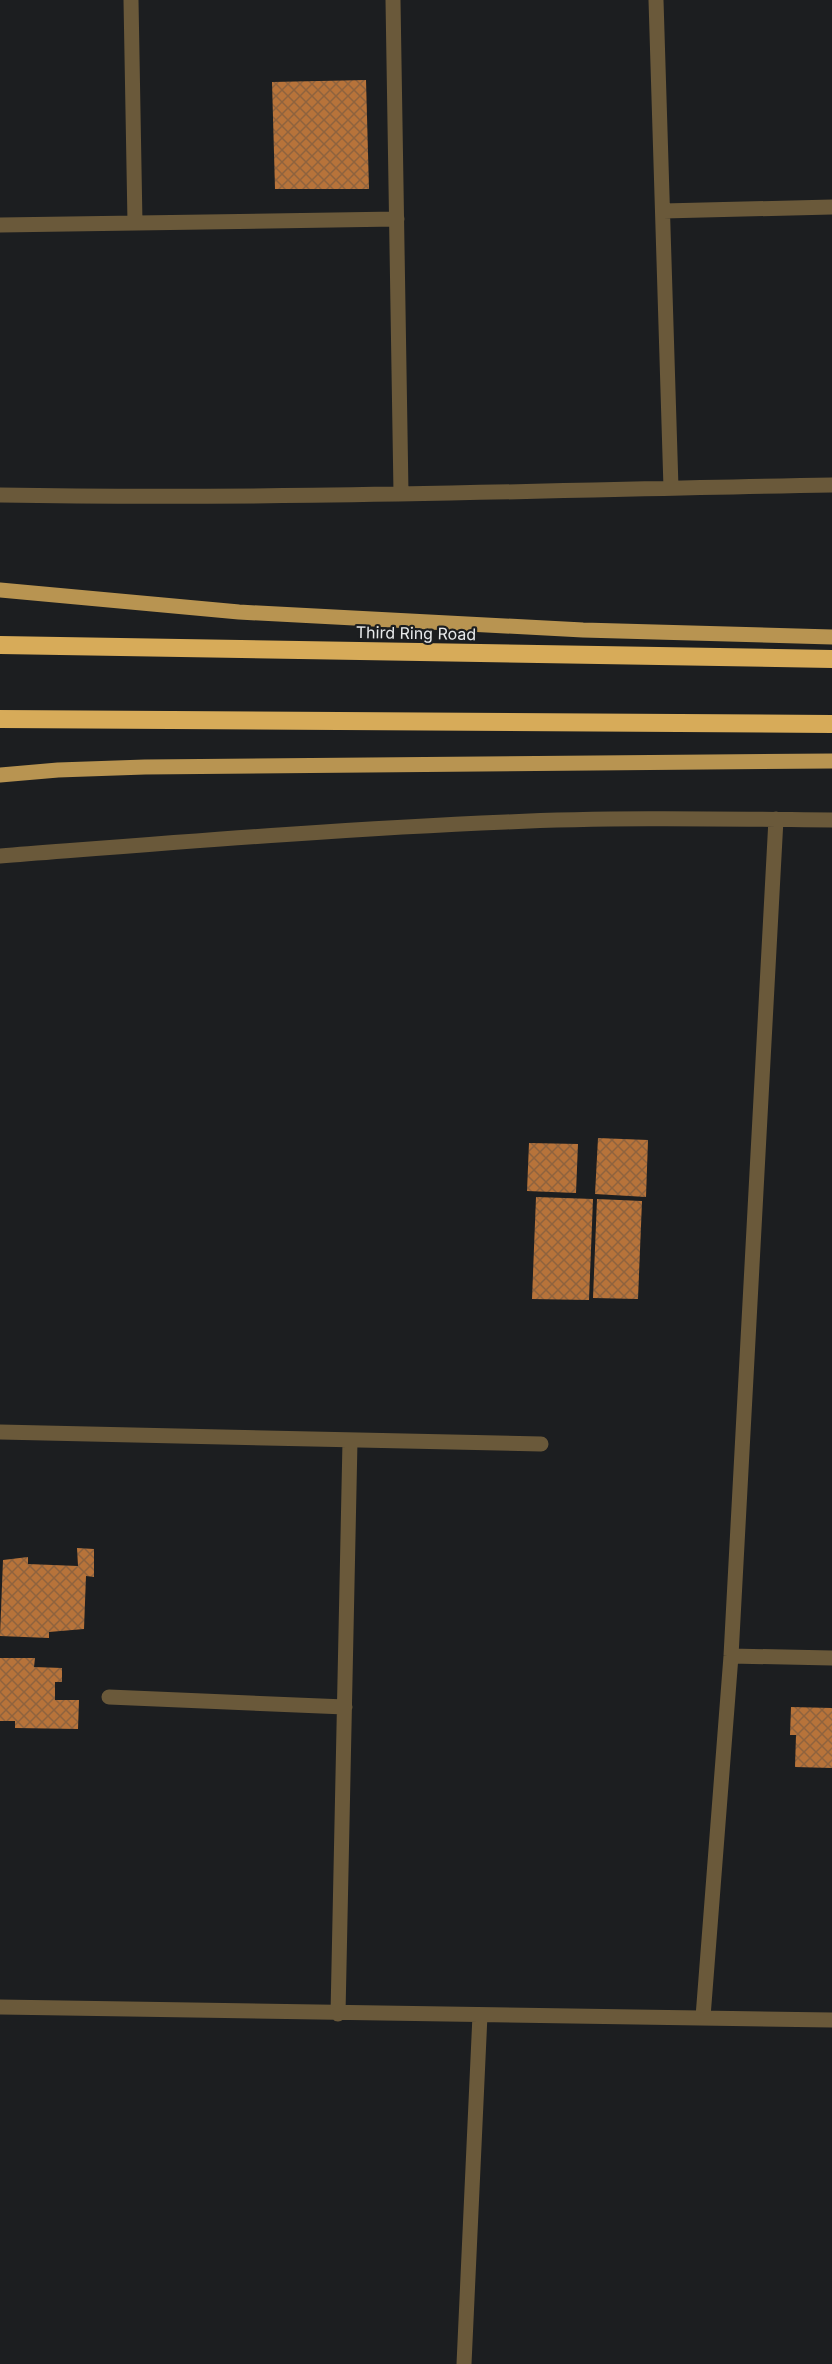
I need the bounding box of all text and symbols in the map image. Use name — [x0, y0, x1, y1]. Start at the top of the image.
street label: Third Ring Road — [356, 622, 476, 644]

